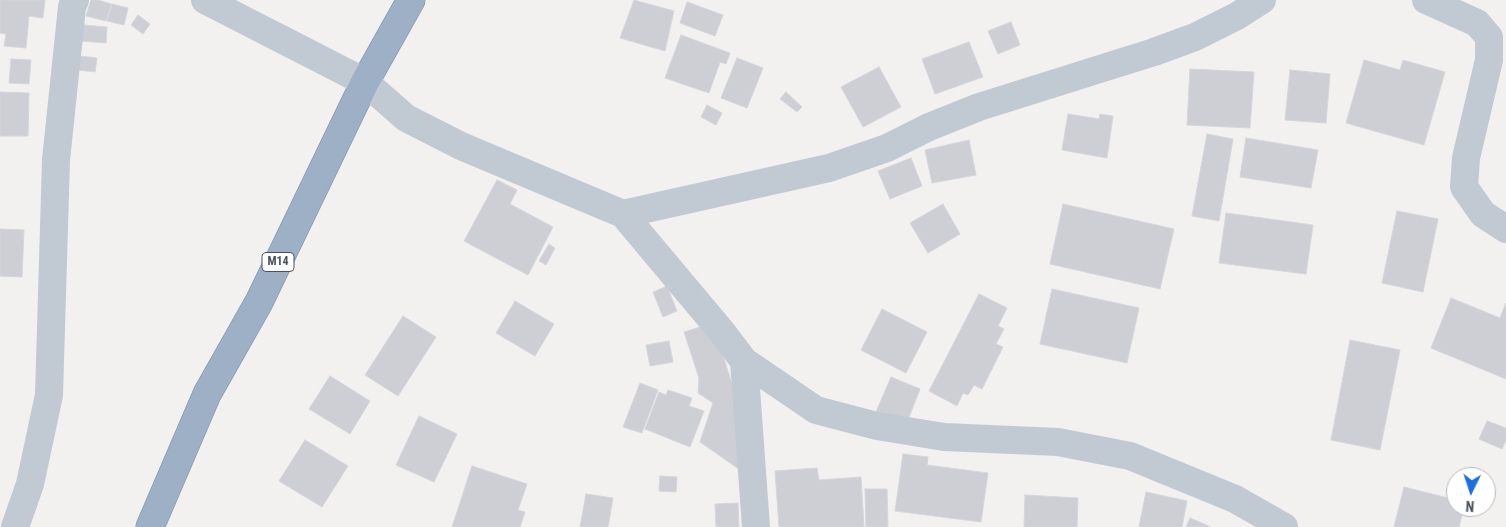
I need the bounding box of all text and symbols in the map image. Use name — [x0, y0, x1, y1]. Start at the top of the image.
road number: M14 — [262, 252, 294, 272]
north arrow — [1446, 467, 1496, 517]
text: N — [1465, 498, 1475, 514]

